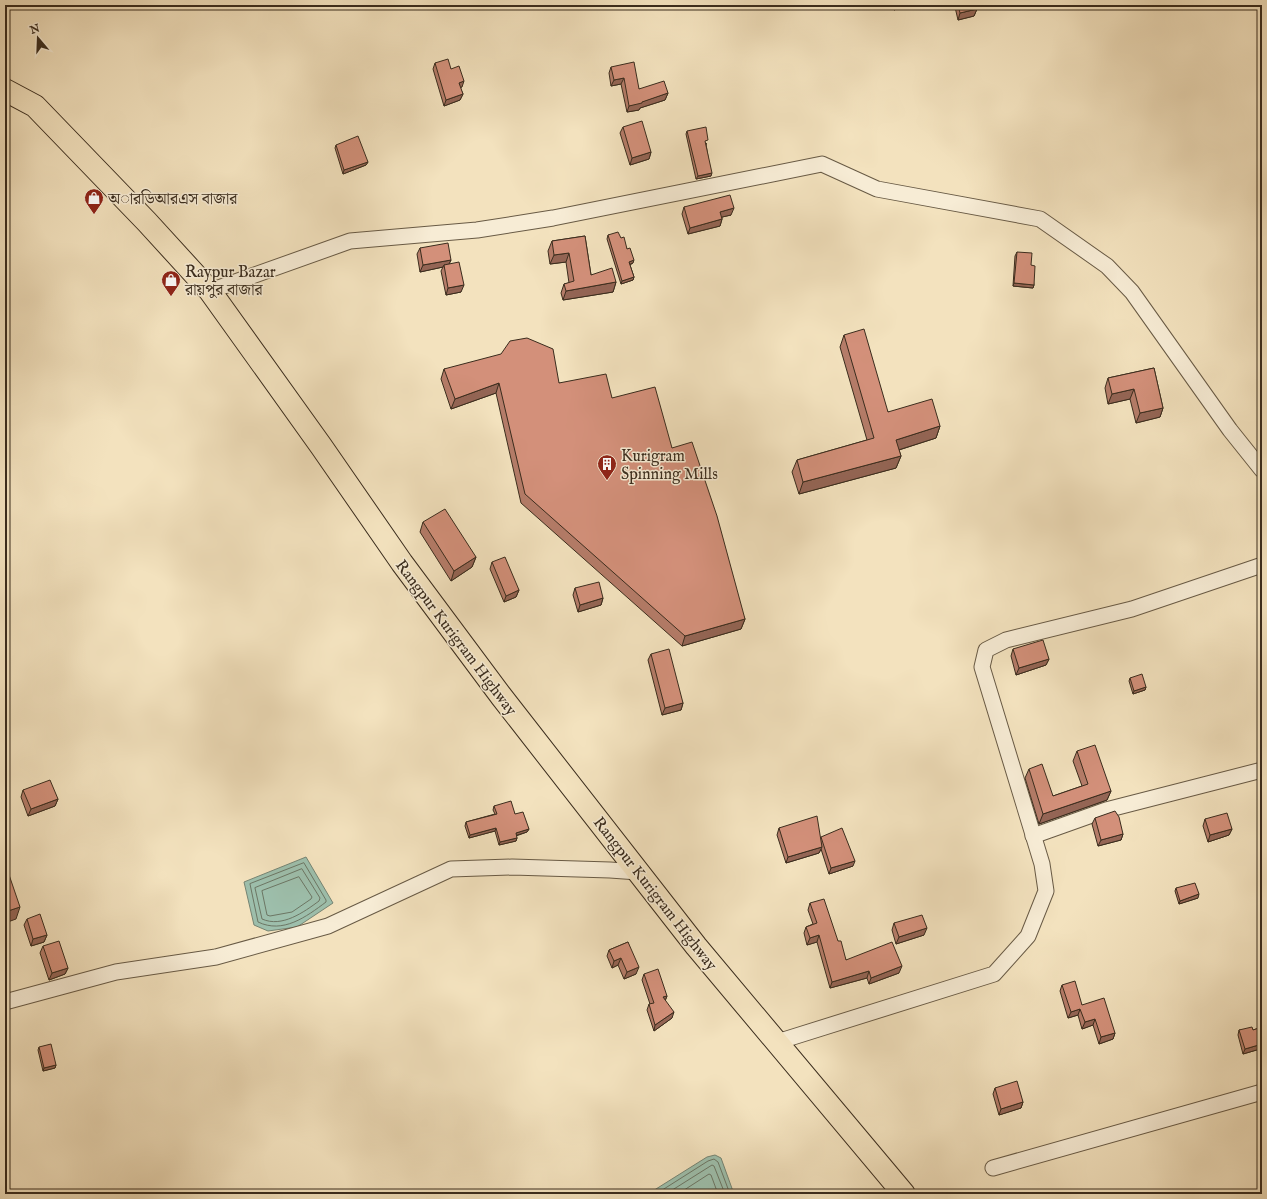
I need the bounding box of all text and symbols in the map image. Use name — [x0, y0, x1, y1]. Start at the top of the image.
north arrow — [18, 18, 58, 58]
text: N — [27, 21, 42, 38]
shop icon: অারডিআরএস বাজার — [83, 187, 105, 215]
place label: অারডিআরএস বাজার — [107, 189, 238, 210]
place label: Raypur Bazar রায়পুর বাজার — [184, 263, 276, 301]
shop icon: Raypur Bazar রায়পুর বাজার — [160, 269, 182, 297]
place label: Kurigram Spinning Mills — [621, 447, 718, 485]
building icon: Kurigram Spinning Mills — [596, 453, 618, 481]
street label: Rangpur Kurigram Highway — [390, 556, 521, 720]
street label: Rangpur Kurigram Highway — [588, 813, 721, 975]

